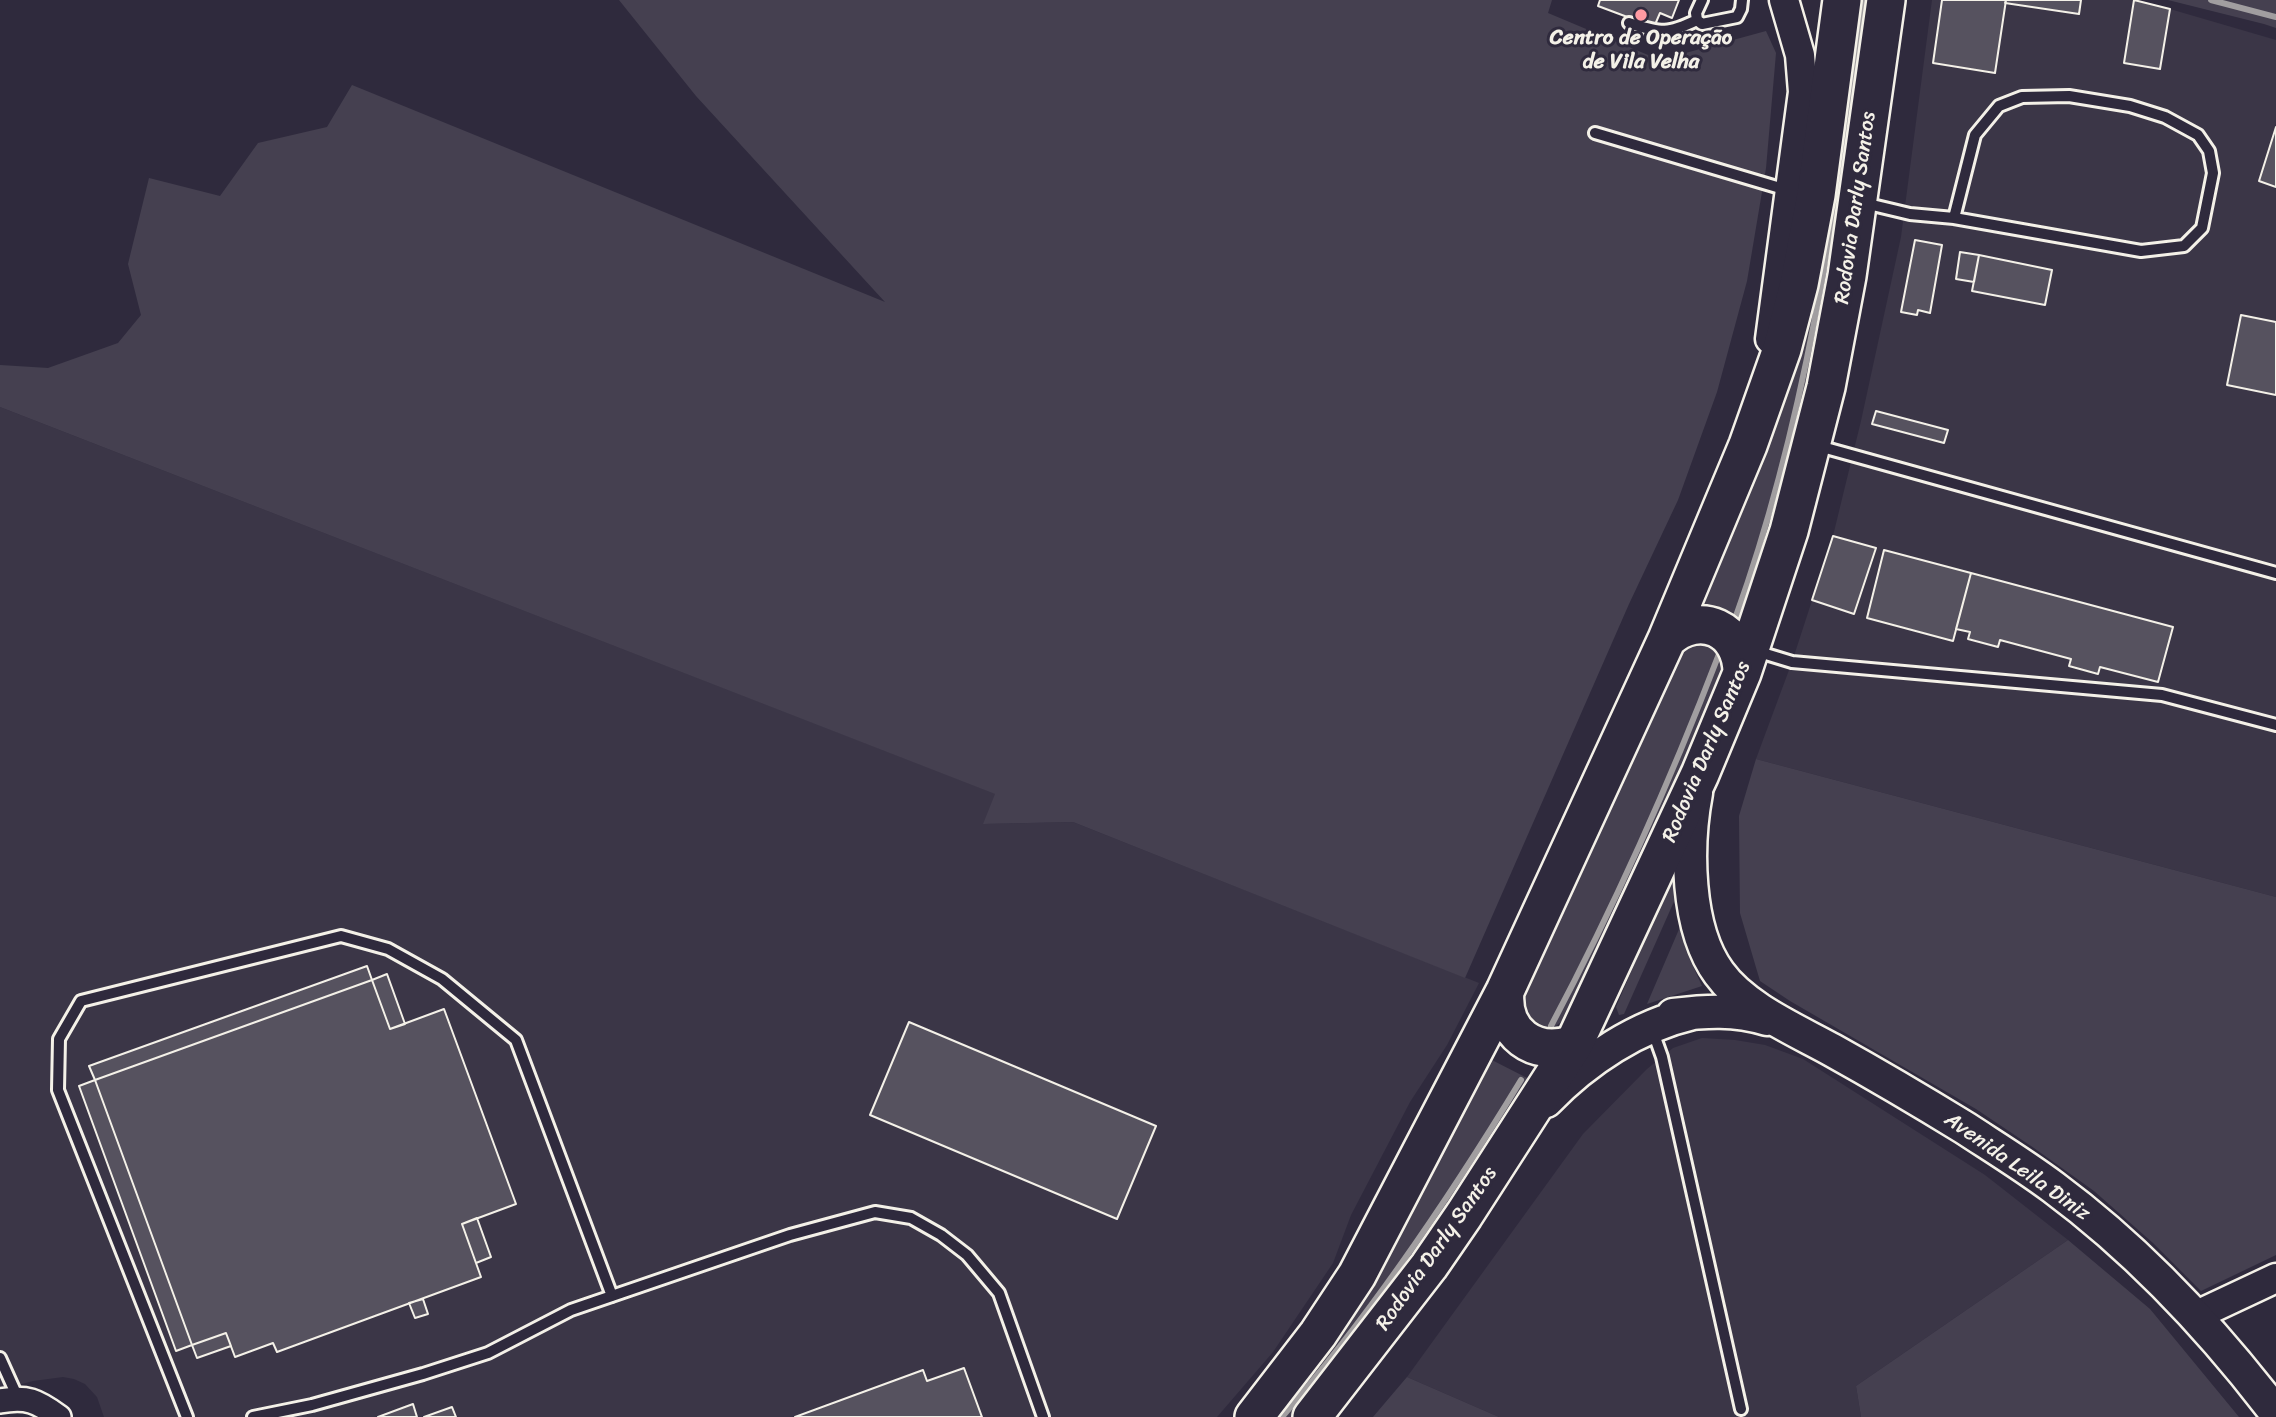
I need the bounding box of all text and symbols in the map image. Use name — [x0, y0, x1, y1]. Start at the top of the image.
marker: Centro de Operação de Vila Velha — [1633, 7, 1649, 23]
place label: Centro de Operação de Vila Velha — [1550, 26, 1732, 76]
street label: Rodovia Darly Santos — [1830, 110, 1882, 306]
street label: Rodovia Darly Santos — [1657, 658, 1757, 846]
street label: Avenida Leila Diniz — [1939, 1107, 2095, 1227]
street label: Rodovia Darly Santos — [1371, 1162, 1503, 1336]

